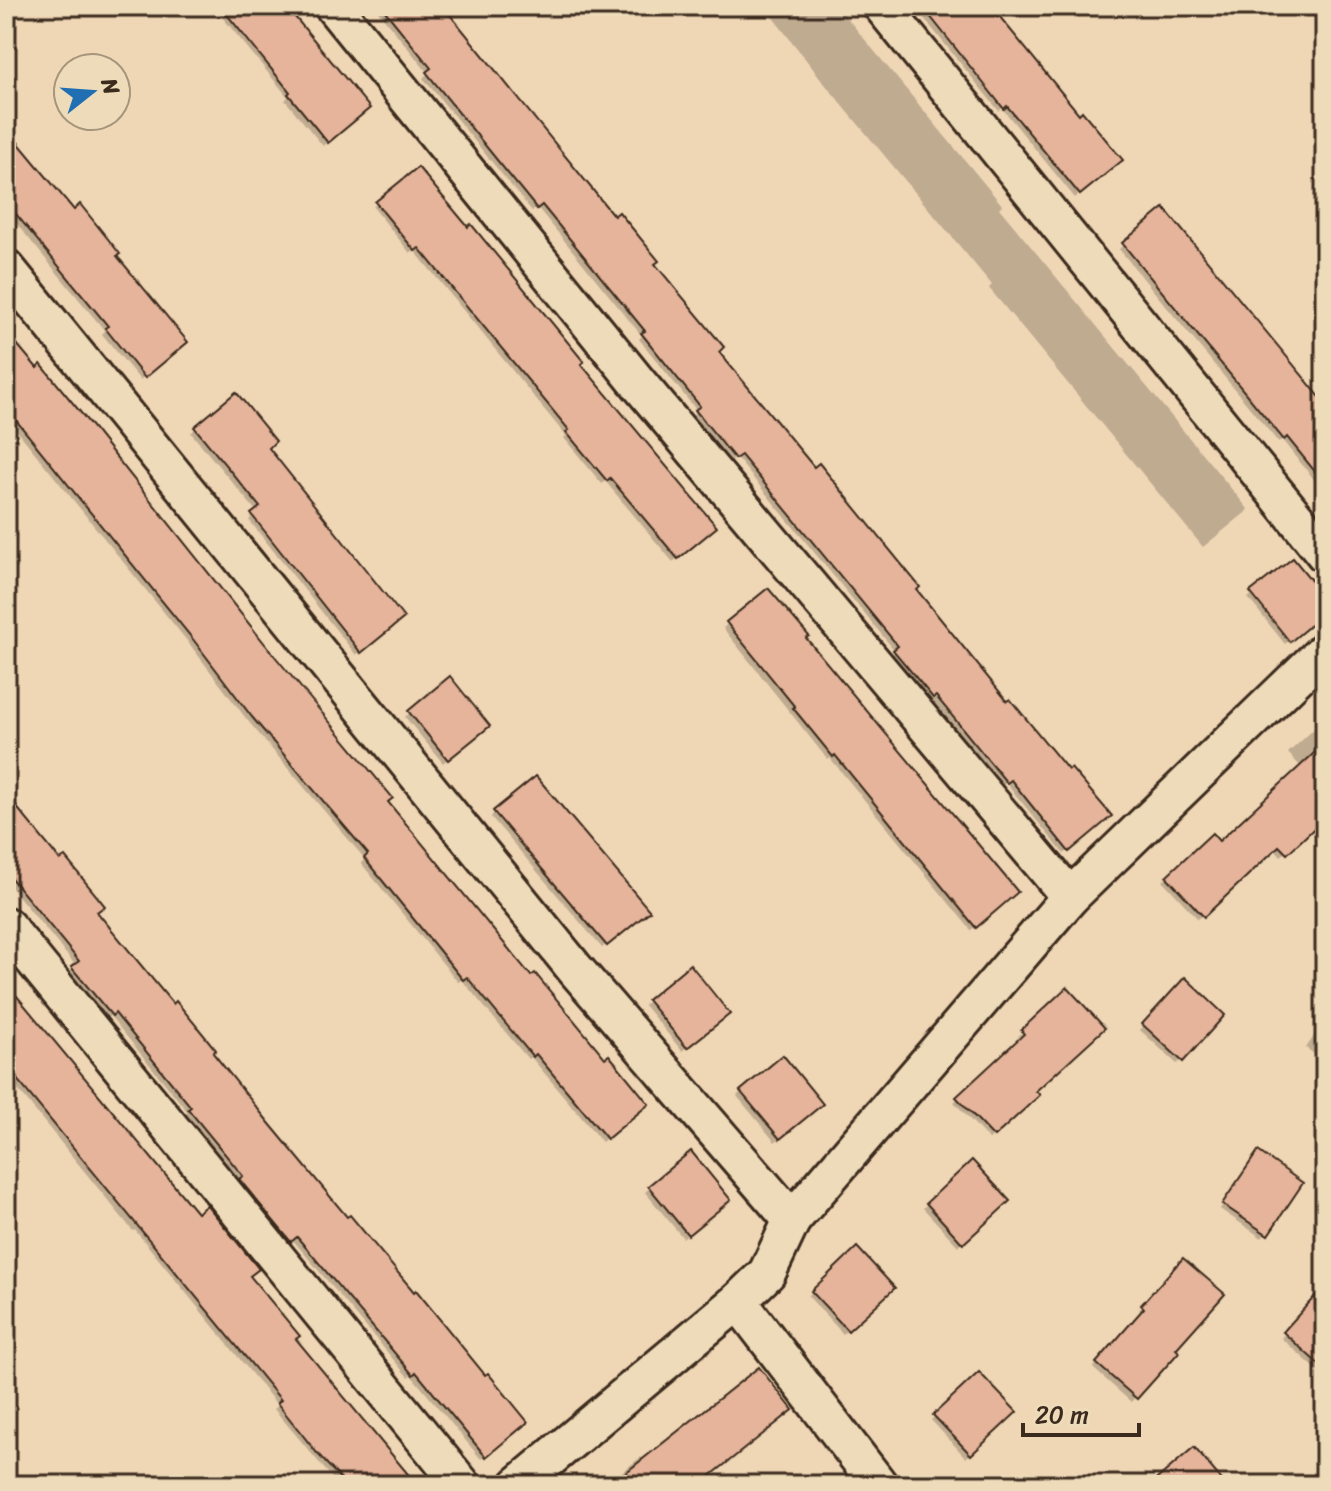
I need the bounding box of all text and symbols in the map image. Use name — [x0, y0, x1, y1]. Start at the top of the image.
north arrow — [52, 52, 132, 132]
text: N — [89, 72, 132, 100]
scale bar — [1023, 1387, 1139, 1437]
text: 20 m — [1035, 1394, 1089, 1436]

